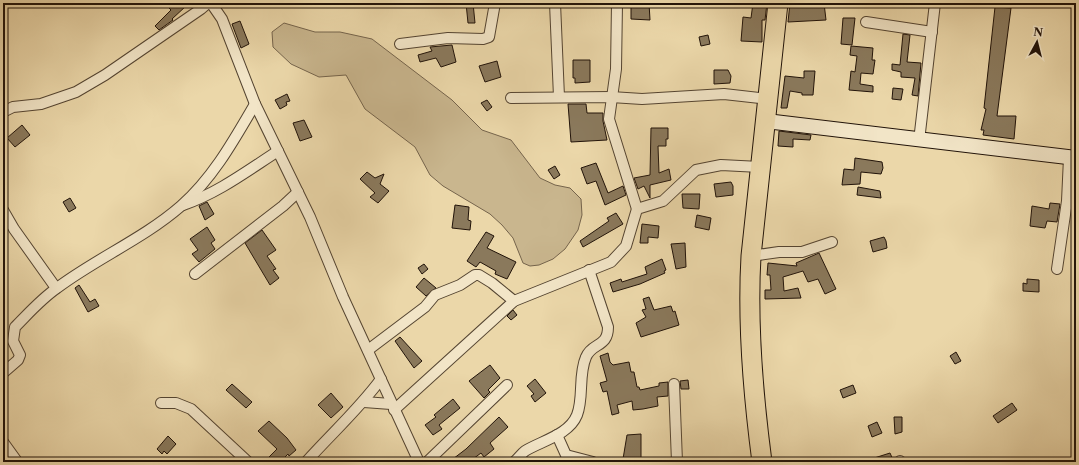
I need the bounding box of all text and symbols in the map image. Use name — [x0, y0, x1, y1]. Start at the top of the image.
north arrow — [1017, 22, 1057, 62]
text: N — [1033, 25, 1044, 40]

